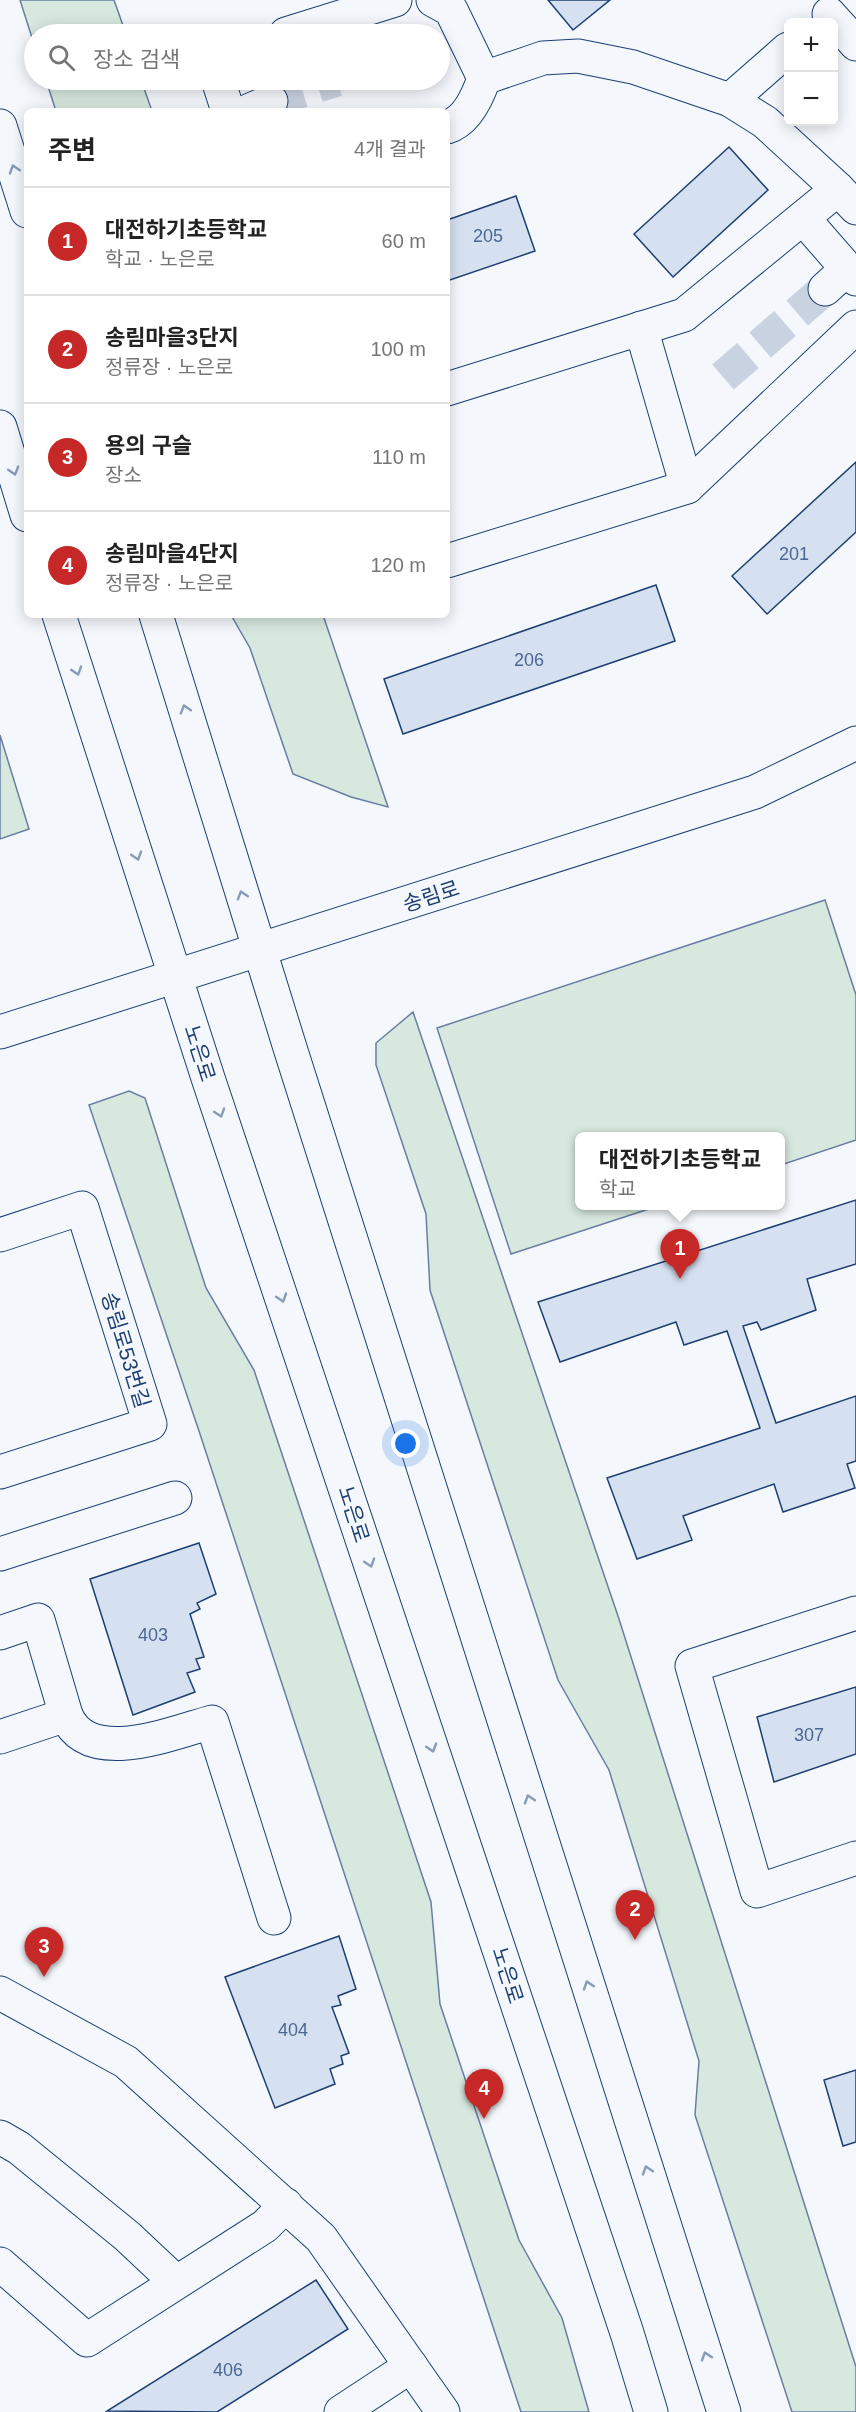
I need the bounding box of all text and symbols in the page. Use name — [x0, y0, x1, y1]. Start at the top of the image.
map controls — [784, 18, 838, 126]
button: + — [784, 18, 838, 72]
search box — [24, 24, 450, 90]
icon: search — [45, 41, 78, 74]
text: 장소 검색 — [93, 47, 180, 72]
button: − — [784, 72, 838, 126]
text: 주변 — [48, 135, 96, 165]
text: 4개 결과 — [354, 138, 426, 160]
one-way arrow — [8, 164, 21, 175]
text: 대전하기초등학교 — [105, 217, 267, 242]
house number: 205 — [473, 226, 503, 246]
text: 1 — [62, 230, 73, 252]
text: 60 m — [382, 230, 426, 252]
text: 학교 · 노은로 — [105, 248, 215, 270]
text: 송림마을3단지 — [105, 325, 239, 350]
text: 2 — [62, 338, 73, 360]
text: 100 m — [370, 338, 426, 360]
text: 정류장 · 노은로 — [105, 356, 233, 378]
text: 용의 구슬 — [105, 433, 192, 458]
text: 3 — [62, 446, 73, 468]
text: 110 m — [372, 446, 426, 468]
text: 장소 — [105, 464, 142, 486]
one-way arrow — [6, 465, 19, 476]
text: 송림마을4단지 — [105, 541, 239, 566]
house number: 201 — [779, 544, 809, 564]
text: 4 — [62, 554, 73, 576]
text: 120 m — [370, 554, 426, 576]
text: 정류장 · 노은로 — [105, 572, 233, 594]
house number: 206 — [514, 650, 544, 670]
one-way arrow — [69, 665, 82, 676]
one-way arrow — [180, 704, 192, 715]
one-way arrow — [129, 850, 142, 861]
street label: 송림로 — [400, 876, 462, 916]
one-way arrow — [237, 890, 249, 901]
street label: 노은로 — [180, 1022, 220, 1084]
one-way arrow — [212, 1107, 225, 1118]
popup — [575, 1132, 785, 1210]
text: 대전하기초등학교 — [599, 1147, 761, 1172]
text: 학교 — [599, 1178, 636, 1200]
pin: 1 — [660, 1230, 700, 1279]
street label: 송림로53번길 — [97, 1289, 155, 1411]
one-way arrow — [274, 1292, 287, 1303]
your location — [391, 1429, 420, 1458]
street label: 노은로 — [334, 1483, 374, 1545]
one-way arrow — [363, 1557, 375, 1568]
house number: 403 — [138, 1625, 168, 1645]
house number: 307 — [794, 1725, 824, 1745]
one-way arrow — [424, 1742, 437, 1753]
one-way arrow — [523, 1794, 536, 1805]
pin: 2 — [616, 1890, 654, 1940]
pin: 3 — [24, 1928, 63, 1977]
street label: 노은로 — [488, 1944, 528, 2006]
one-way arrow — [583, 1980, 595, 1991]
house number: 404 — [278, 2020, 308, 2040]
pin: 4 — [464, 2070, 504, 2119]
one-way arrow — [642, 2166, 654, 2176]
one-way arrow — [701, 2351, 713, 2362]
house number: 406 — [213, 2360, 243, 2380]

